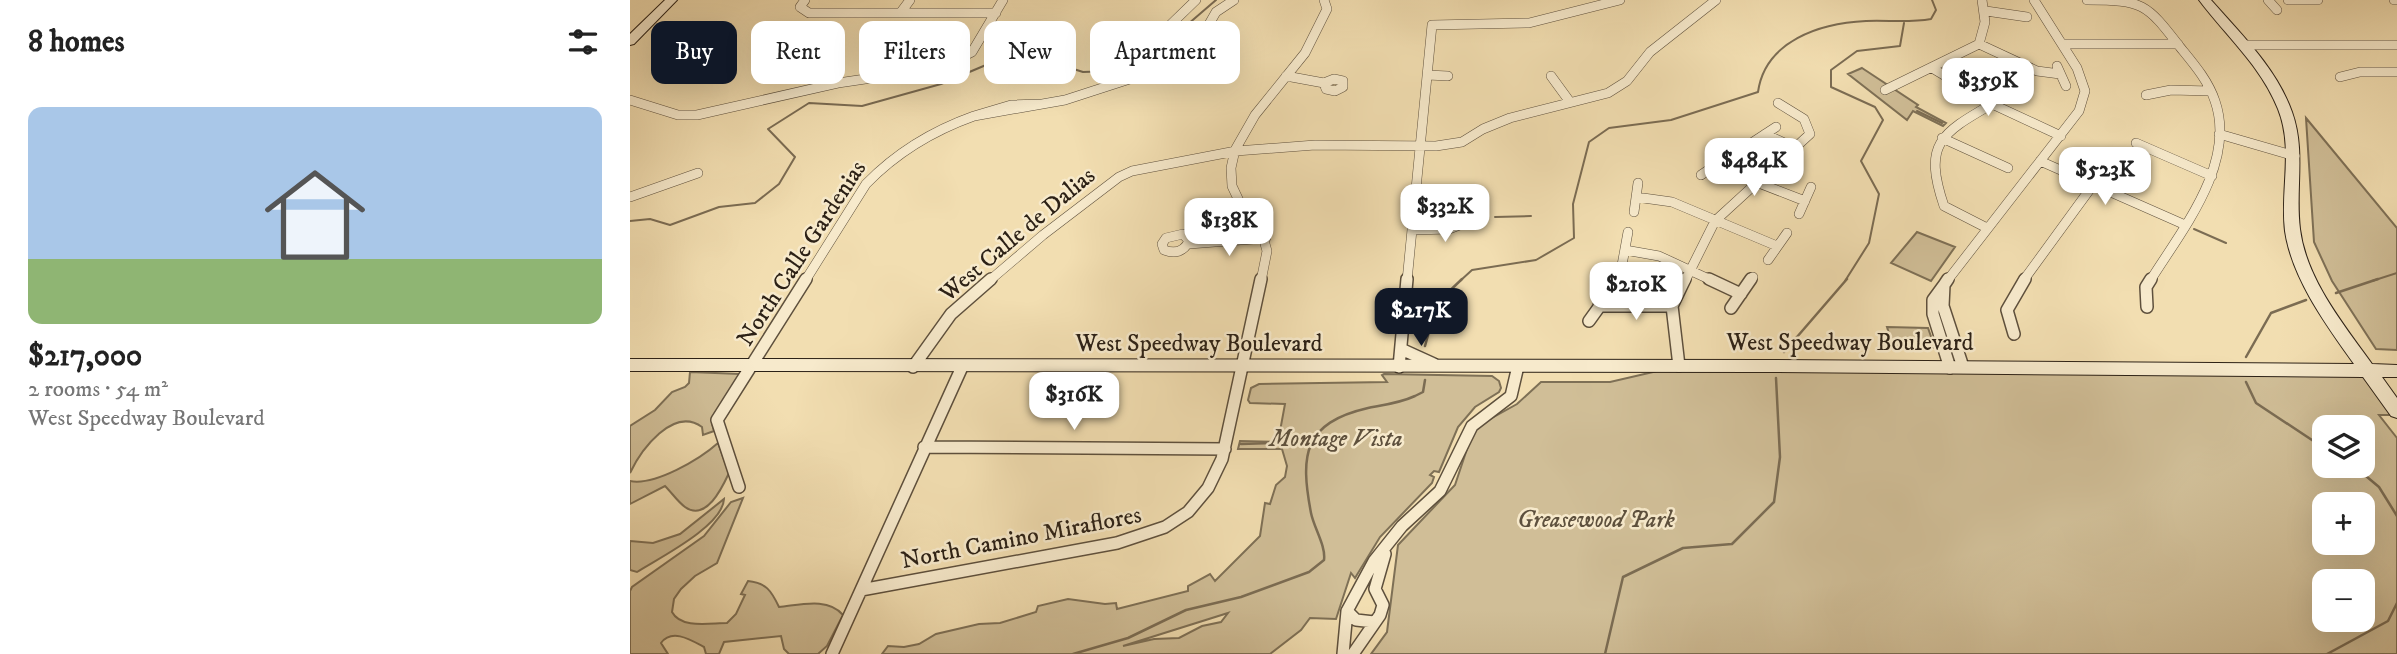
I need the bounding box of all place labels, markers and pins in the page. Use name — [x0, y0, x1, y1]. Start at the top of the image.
pin: $359K — [1939, 58, 2037, 118]
pin: $484K — [1705, 138, 1803, 198]
pin: $523K — [2056, 148, 2154, 207]
pin: $332K — [1396, 184, 1494, 244]
pin: $138K — [1180, 198, 1278, 258]
pin: $210K — [1587, 262, 1685, 322]
pin: $217K — [1372, 288, 1470, 348]
pin: $316K — [1025, 372, 1123, 432]

